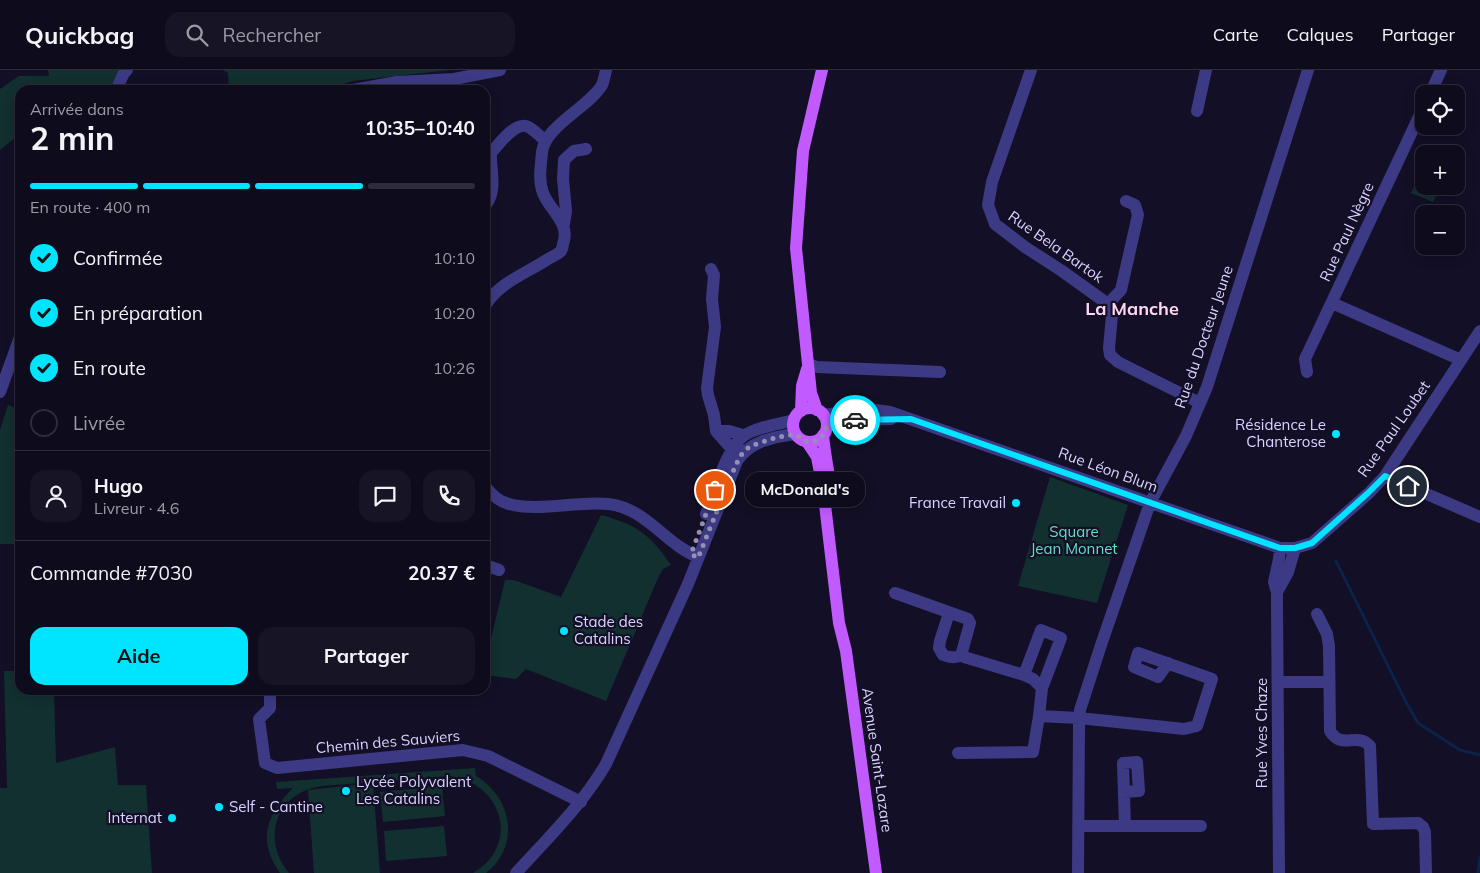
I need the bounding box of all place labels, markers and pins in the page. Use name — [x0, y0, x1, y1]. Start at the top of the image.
place label: Résidence Le Chanterose — [1235, 415, 1326, 451]
marker: Résidence Le Chanterose — [1330, 428, 1342, 440]
pin — [1387, 465, 1429, 507]
pin — [694, 469, 736, 511]
callout: McDonald's — [745, 472, 865, 508]
place label: France Travail — [909, 493, 1006, 512]
marker: France Travail — [1010, 497, 1022, 509]
place label: Stade des Catalins — [574, 612, 643, 648]
marker: Stade des Catalins — [558, 625, 570, 637]
place label: Lycée Polyvalent Les Catalins — [356, 772, 471, 808]
marker: Lycée Polyvalent Les Catalins — [340, 785, 352, 797]
place label: Self - Cantine — [229, 797, 323, 816]
marker: Self - Cantine — [213, 801, 225, 813]
place label: Internat — [108, 808, 162, 827]
marker: Internat — [166, 812, 178, 824]

